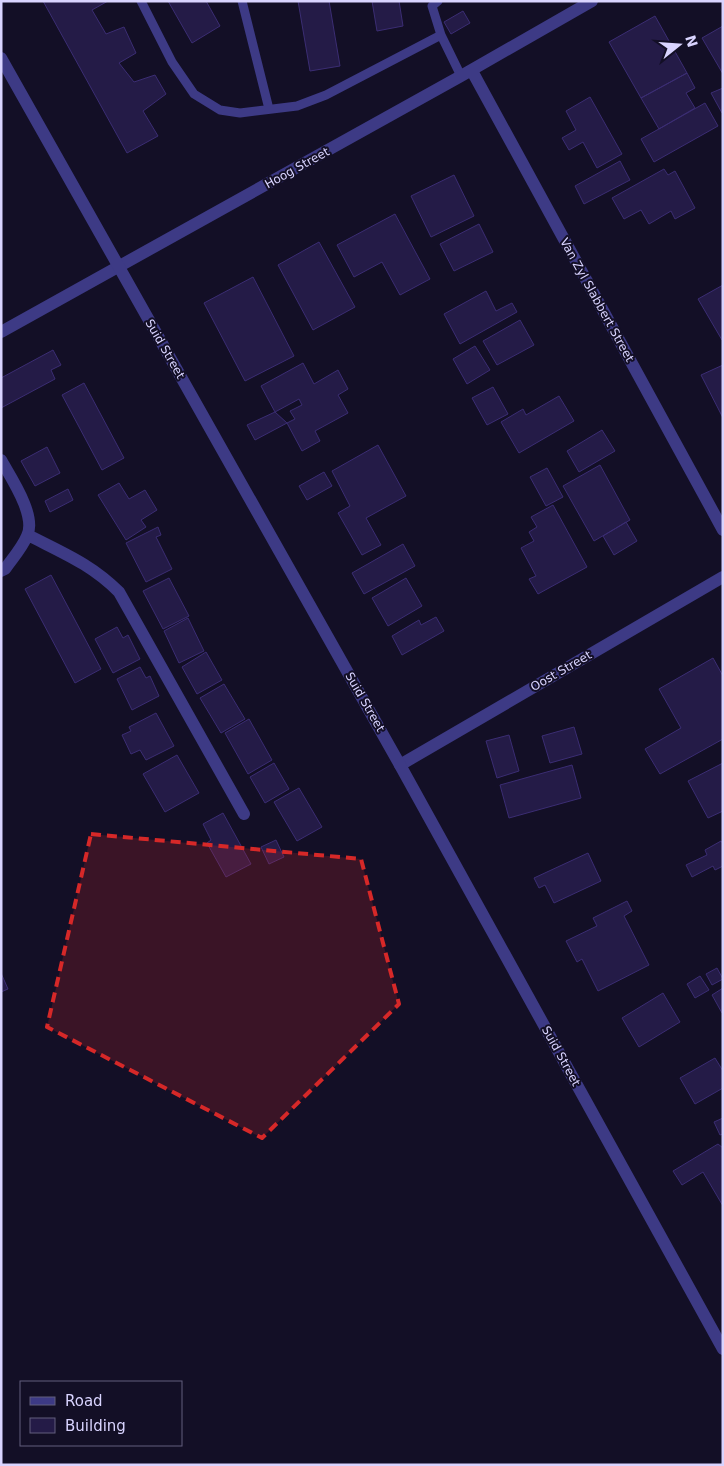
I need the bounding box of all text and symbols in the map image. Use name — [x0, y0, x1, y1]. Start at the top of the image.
north arrow — [654, 20, 704, 70]
text: N — [682, 33, 701, 49]
street label: Hoog Street — [262, 144, 332, 191]
street label: Van Zyl Slabbert Street — [557, 236, 637, 365]
street label: Suid Street — [142, 317, 188, 382]
street label: Oost Street — [528, 648, 594, 694]
street label: Suid Street — [342, 670, 388, 735]
street label: Suid Street — [539, 1024, 583, 1089]
legend — [20, 1381, 182, 1446]
text: Road — [65, 1392, 103, 1410]
text: Building — [65, 1417, 126, 1435]

